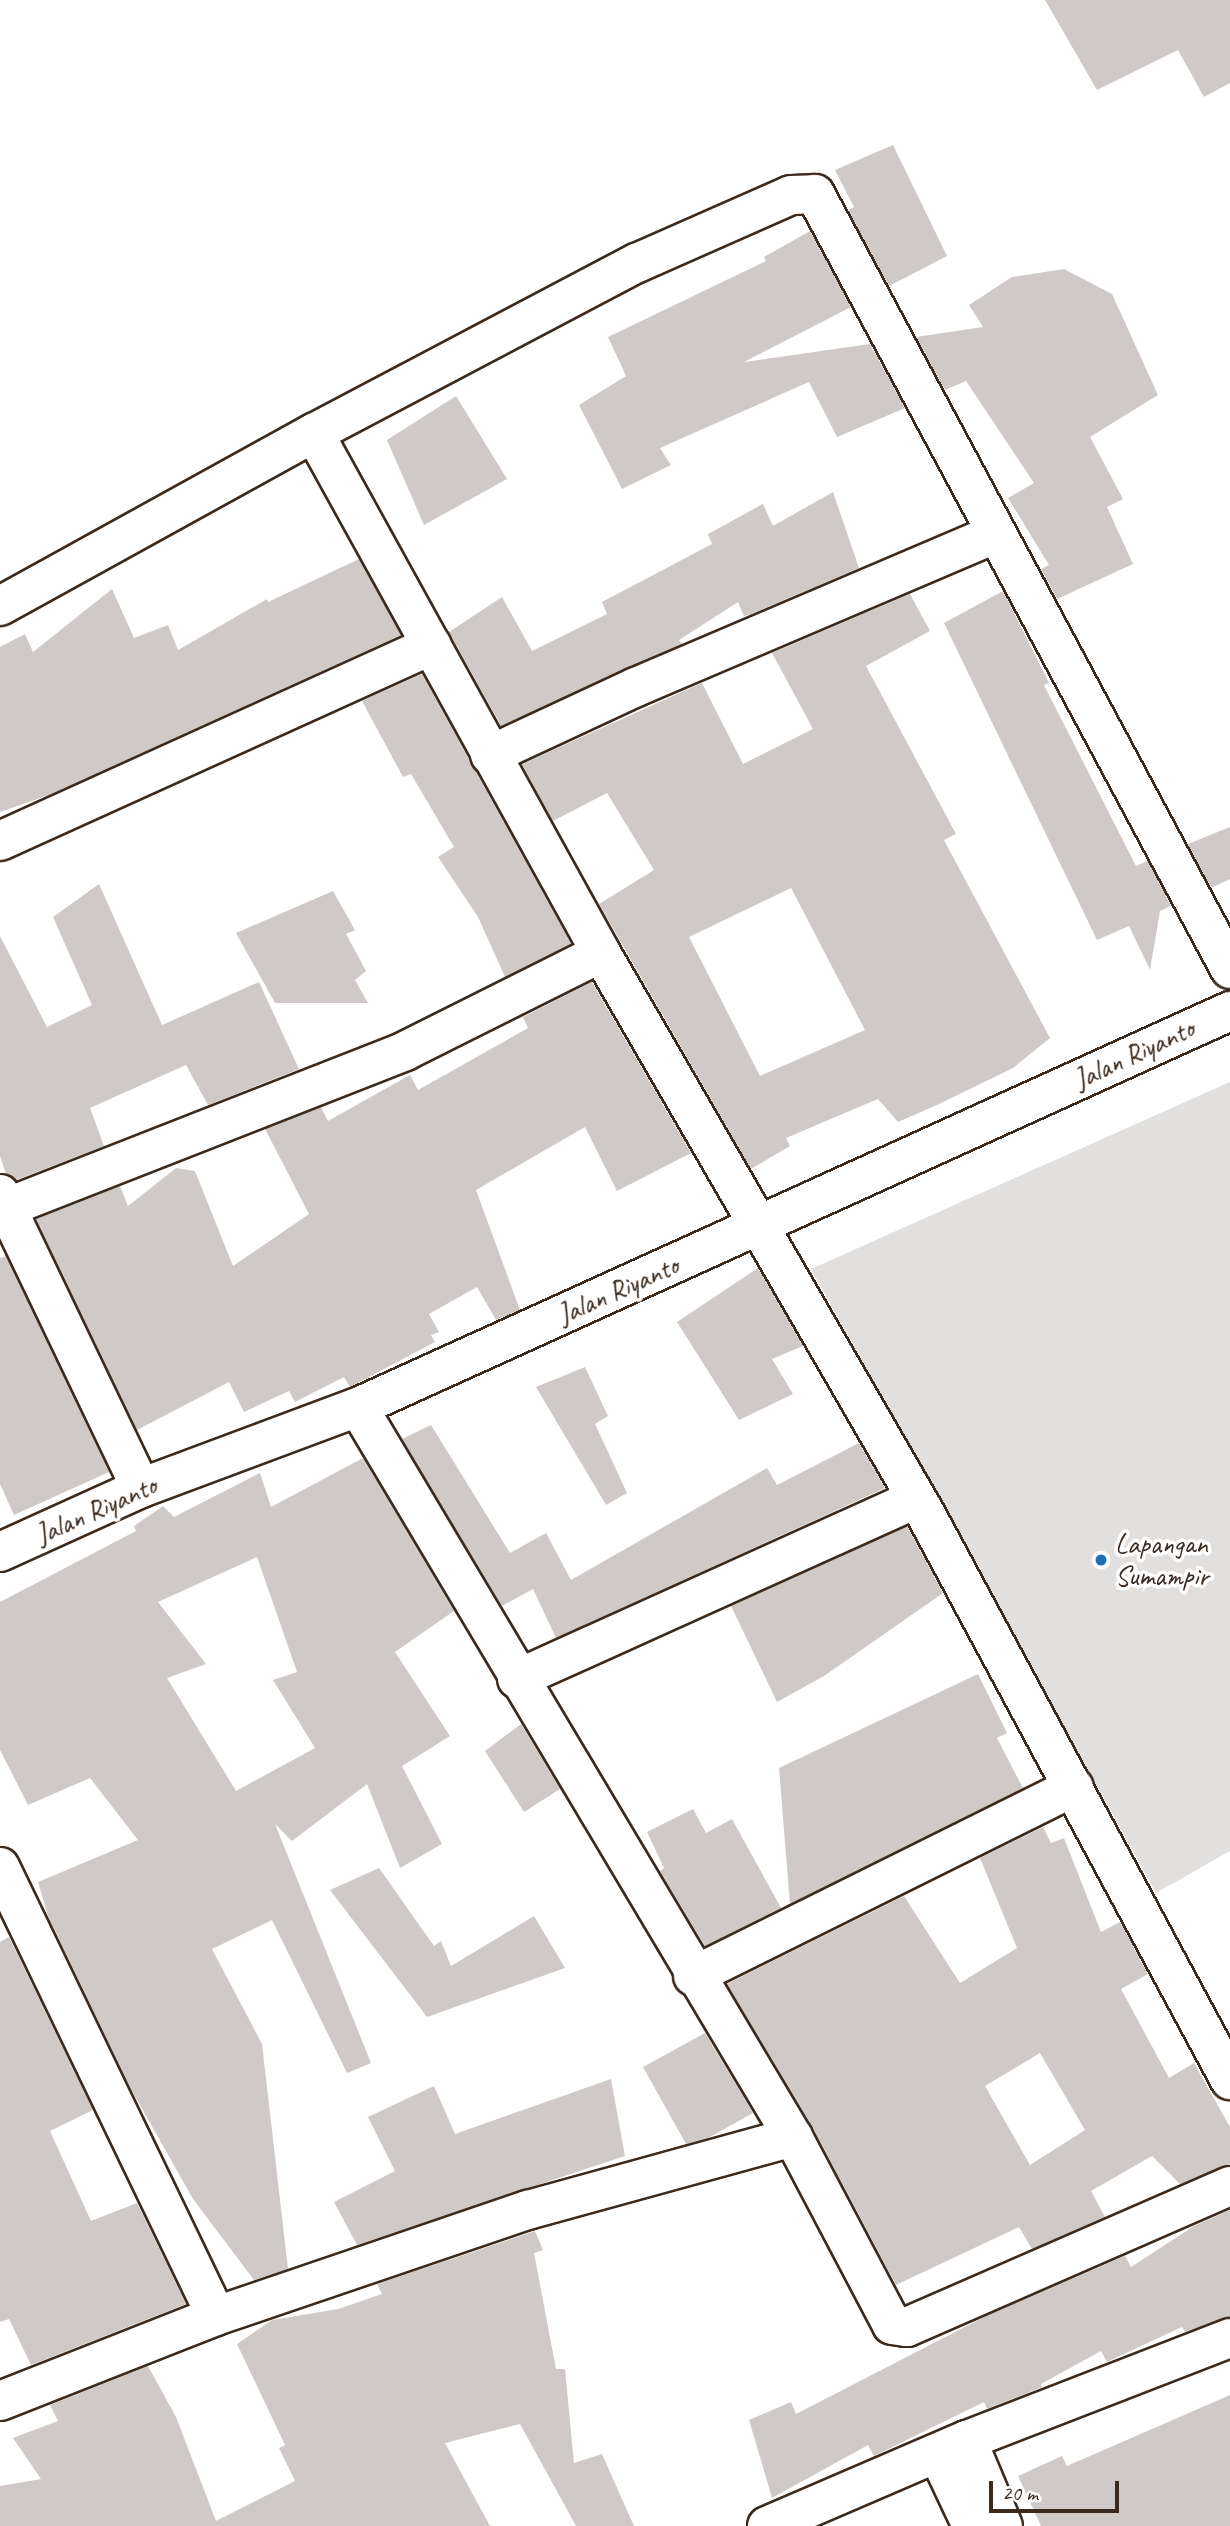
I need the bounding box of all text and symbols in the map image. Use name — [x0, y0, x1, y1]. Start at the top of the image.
street label: Jalan Riyanto — [1069, 1012, 1199, 1096]
street label: Jalan Riyanto — [552, 1248, 684, 1332]
street label: Jalan Riyanto — [30, 1468, 162, 1552]
place label: Lapangan Sumampir — [1115, 1527, 1208, 1593]
marker: Lapangan Sumampir — [1093, 1552, 1109, 1568]
scale bar — [992, 2466, 1122, 2510]
text: 20 m — [1002, 2480, 1038, 2506]

